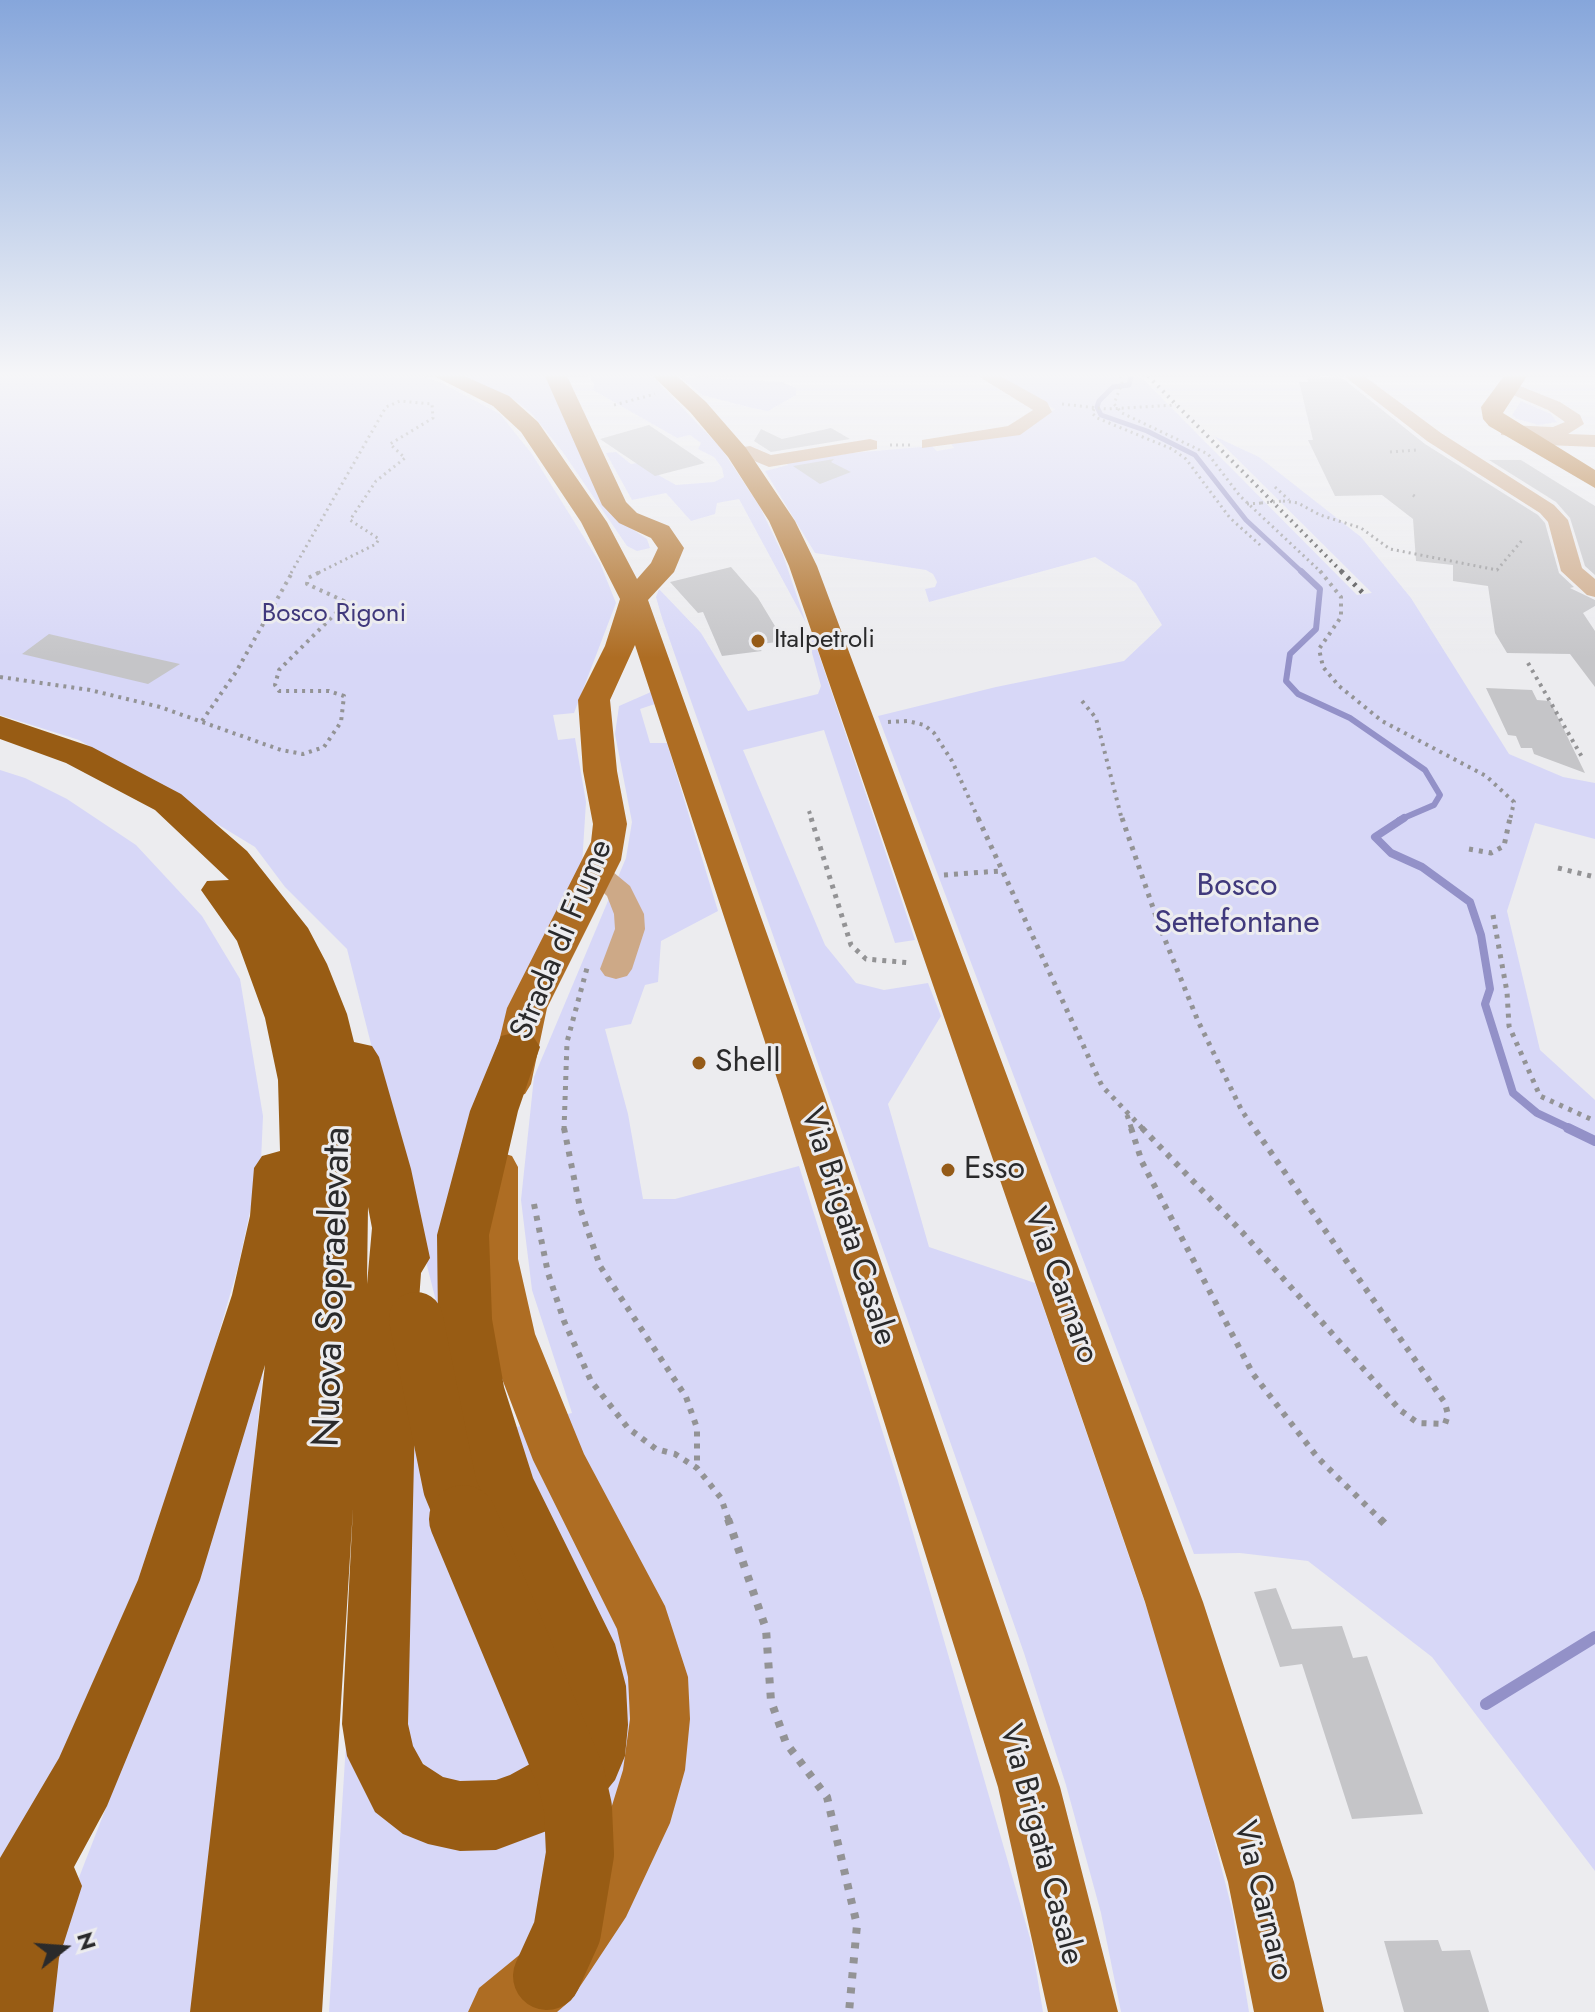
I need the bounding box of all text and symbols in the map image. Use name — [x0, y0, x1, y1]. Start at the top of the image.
park label: Bosco Rigoni — [262, 599, 406, 631]
place label: Italpetroli — [774, 625, 875, 657]
marker: Italpetroli — [749, 632, 767, 650]
street label: Strada di Fiume — [504, 834, 622, 1046]
park label: Bosco Settefontane — [1154, 868, 1320, 943]
place label: Shell — [715, 1044, 781, 1082]
marker: Shell — [690, 1054, 708, 1072]
street label: Via Brigata Casale — [791, 1103, 903, 1351]
street label: Nuova Sopraelevata — [306, 1126, 362, 1448]
place label: Esso — [964, 1151, 1025, 1189]
marker: Esso — [939, 1161, 957, 1179]
street label: Via Carnaro — [1014, 1203, 1106, 1369]
street label: Via Brigata Casale — [989, 1721, 1091, 1969]
street label: Via Carnaro — [1224, 1817, 1300, 1985]
north arrow — [24, 1908, 104, 1988]
text: N — [69, 1928, 105, 1954]

